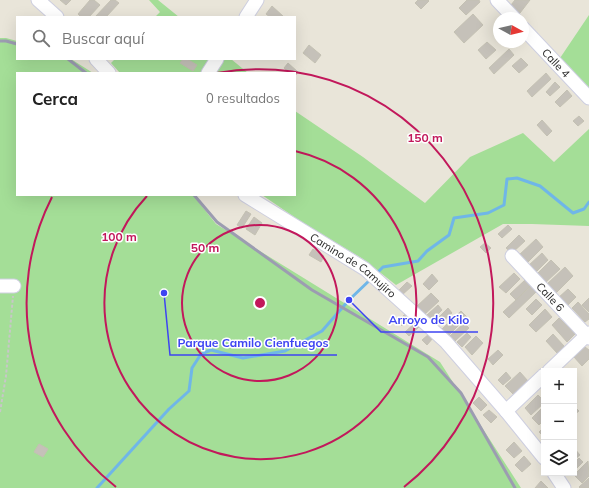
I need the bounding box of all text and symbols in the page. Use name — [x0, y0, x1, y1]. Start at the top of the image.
north arrow — [493, 12, 529, 48]
search box — [16, 16, 296, 60]
icon: search — [30, 27, 52, 49]
text: Buscar aquí — [62, 29, 144, 48]
street label: Calle 4 — [539, 46, 573, 81]
text: Cerca — [32, 88, 78, 109]
text: 0 resultados — [206, 90, 280, 106]
text: 150 m — [407, 130, 443, 145]
text: 100 m — [101, 229, 137, 244]
street label: Camino de Camujiro — [307, 230, 399, 301]
text: 50 m — [191, 240, 219, 255]
street label: Calle 6 — [533, 279, 568, 315]
centre of rings — [253, 296, 267, 310]
callout: Arroyo de Kilo — [381, 308, 478, 332]
text: Arroyo de Kilo — [389, 312, 469, 327]
callout: Parque Camilo Cienfuegos — [170, 331, 337, 355]
text: Parque Camilo Cienfuegos — [177, 335, 329, 350]
map controls — [541, 368, 577, 476]
button: + — [541, 368, 577, 404]
button: − — [541, 404, 577, 440]
button: layers — [541, 440, 577, 476]

